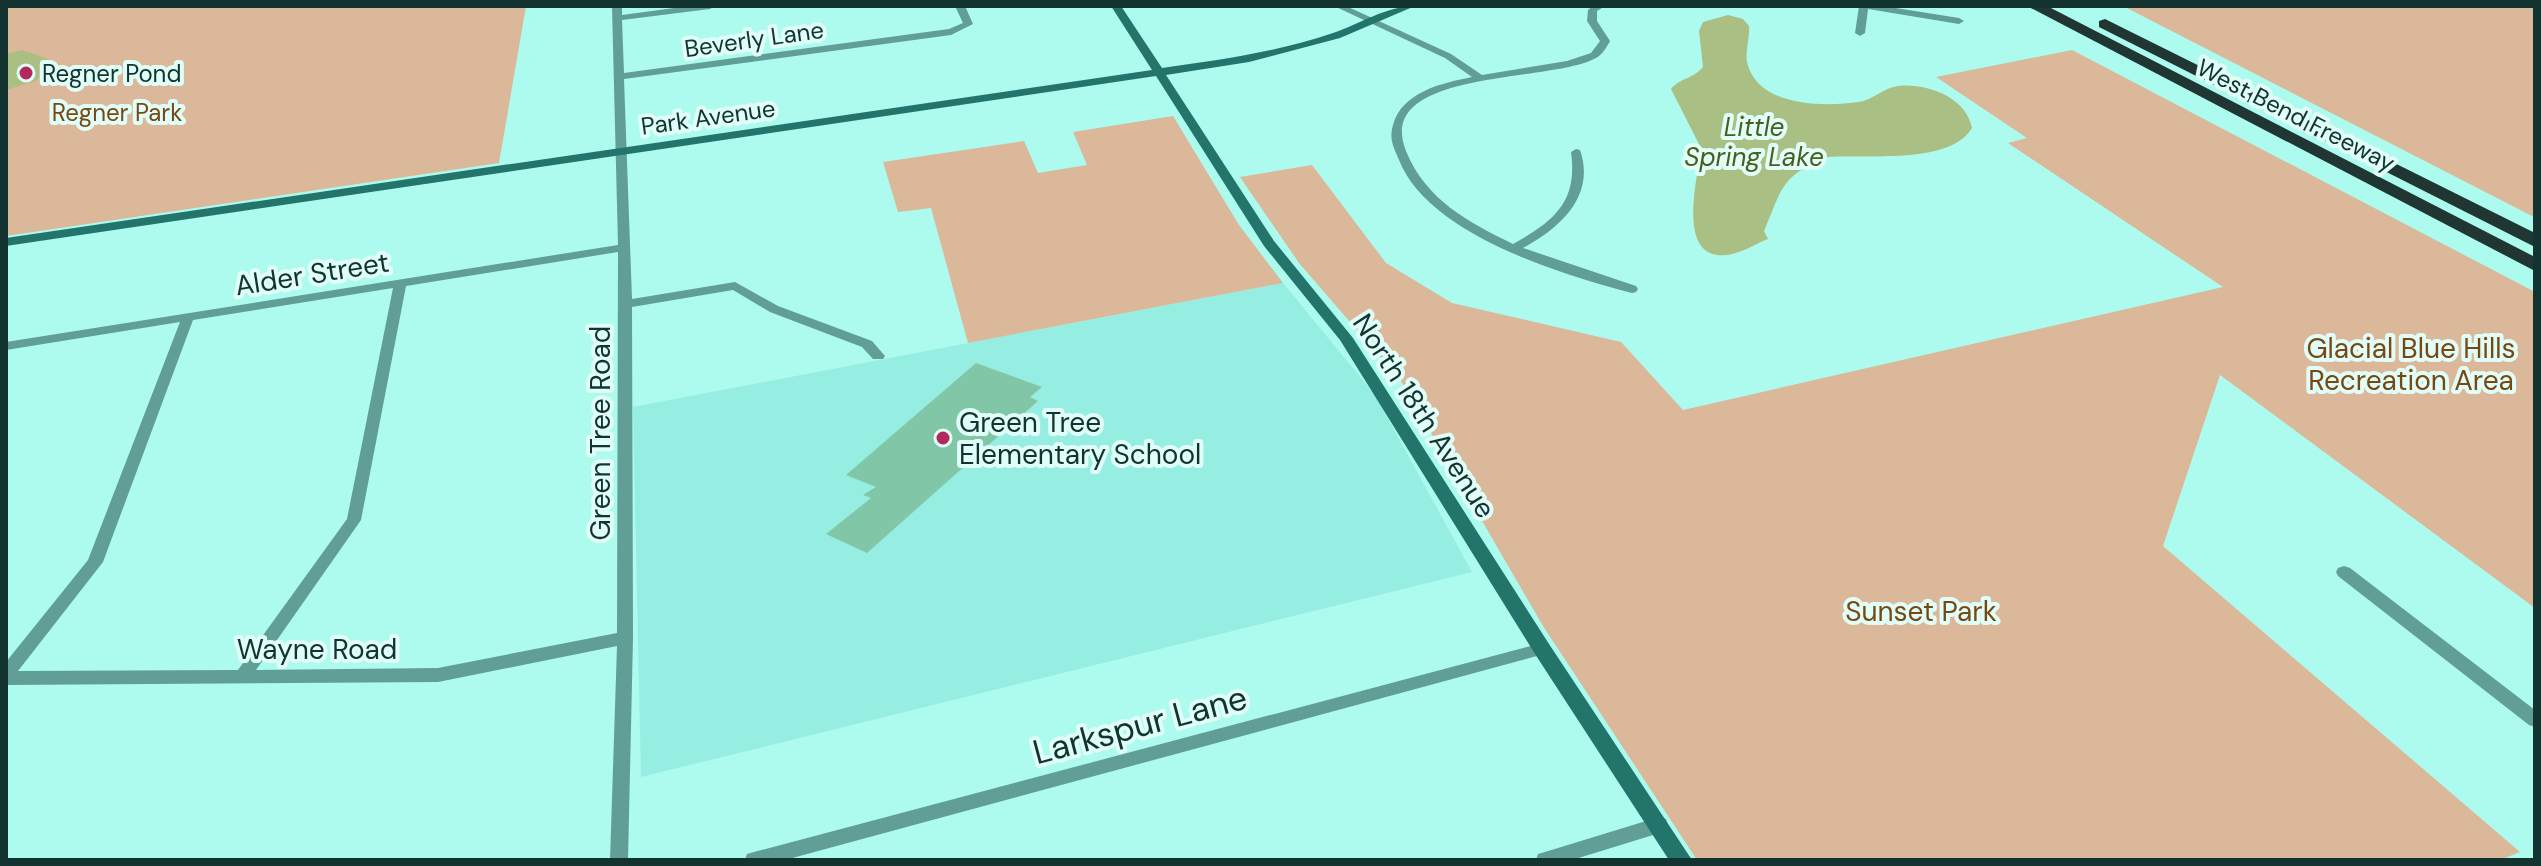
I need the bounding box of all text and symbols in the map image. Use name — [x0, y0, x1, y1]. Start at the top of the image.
street label: Beverly Lane — [682, 14, 826, 64]
street label: West Bend Freeway — [2192, 52, 2400, 178]
place label: Regner Pond — [42, 58, 181, 89]
marker: Regner Pond — [17, 64, 35, 82]
street label: Park Avenue — [639, 92, 777, 142]
park label: Regner Park — [52, 97, 182, 128]
water label: Little Spring Lake — [1684, 110, 1824, 174]
street label: Alder Street — [232, 244, 392, 304]
street label: North 18th Avenue — [1344, 307, 1504, 525]
street label: Green Tree Road — [582, 326, 619, 540]
park label: Glacial Blue Hills Recreation Area — [2306, 330, 2516, 399]
place label: Green Tree Elementary School — [959, 404, 1201, 473]
marker: Green Tree Elementary School — [934, 429, 952, 447]
park label: Sunset Park — [1845, 593, 1997, 630]
street label: Wayne Road — [237, 631, 397, 668]
street label: Larkspur Lane — [1028, 675, 1252, 775]

